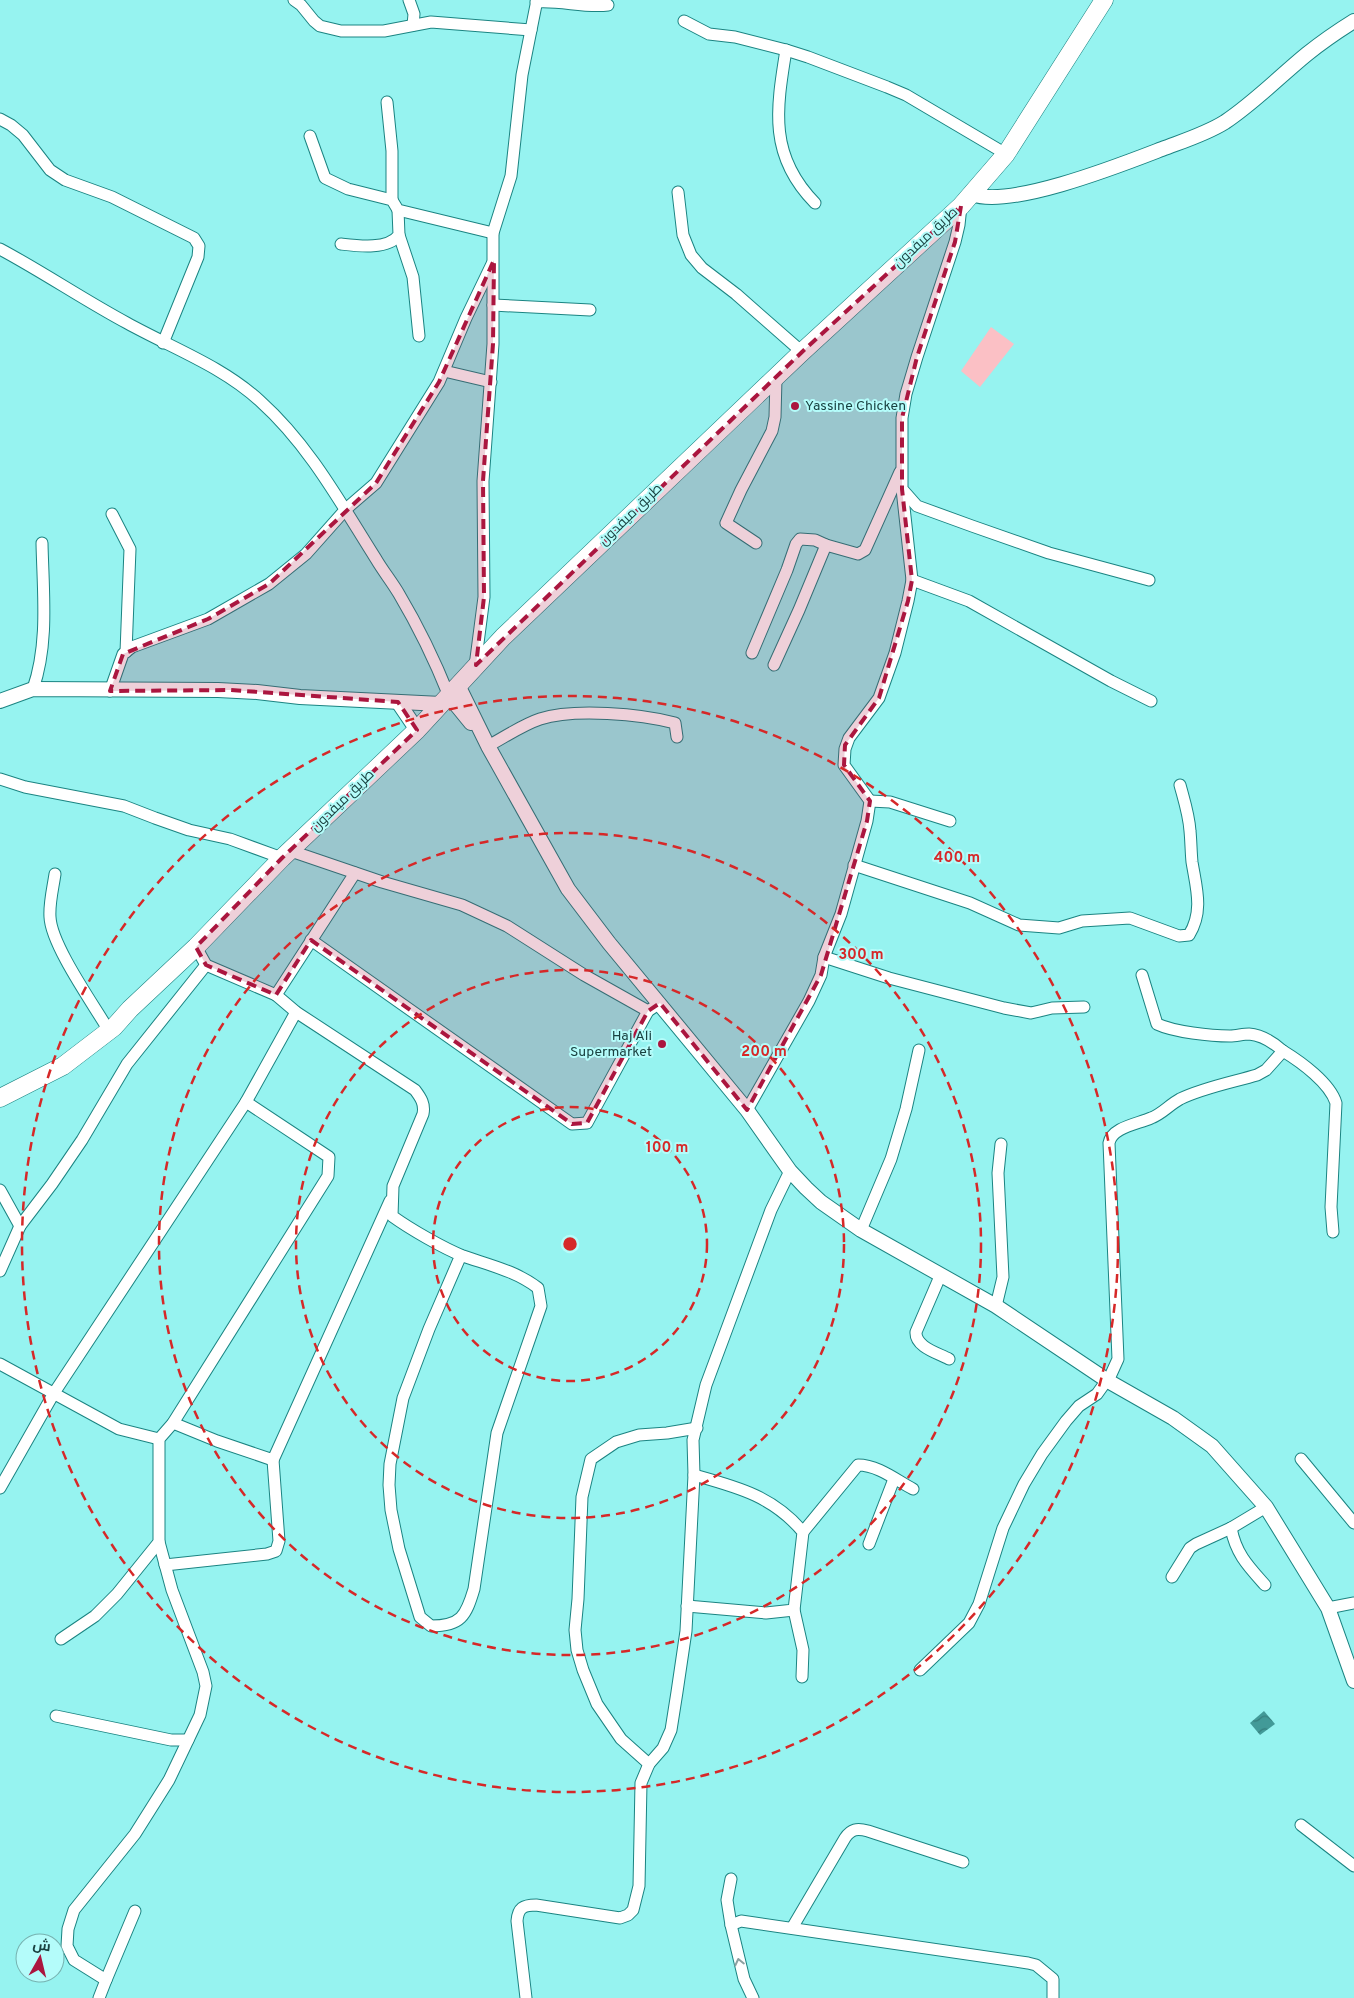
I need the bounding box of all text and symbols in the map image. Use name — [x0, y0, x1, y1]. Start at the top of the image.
street label: طريق ميفدون — [890, 204, 962, 272]
place label: Yassine Chicken — [805, 398, 906, 415]
marker: Yassine Chicken — [789, 400, 801, 412]
street label: طريق ميفدون — [596, 480, 666, 550]
street label: طريق ميفدون — [308, 766, 378, 836]
text: 400 m — [934, 849, 980, 868]
text: 300 m — [838, 946, 884, 965]
place label: Haj Ali Supermarket — [570, 1028, 652, 1061]
marker: Haj Ali Supermarket — [656, 1038, 668, 1050]
text: 200 m — [741, 1043, 787, 1062]
text: 100 m — [646, 1139, 688, 1158]
centre of rings — [561, 1235, 579, 1253]
north arrow — [15, 1933, 65, 1983]
text: ش — [32, 1936, 52, 1956]
one-way arrow — [734, 1958, 745, 1967]

